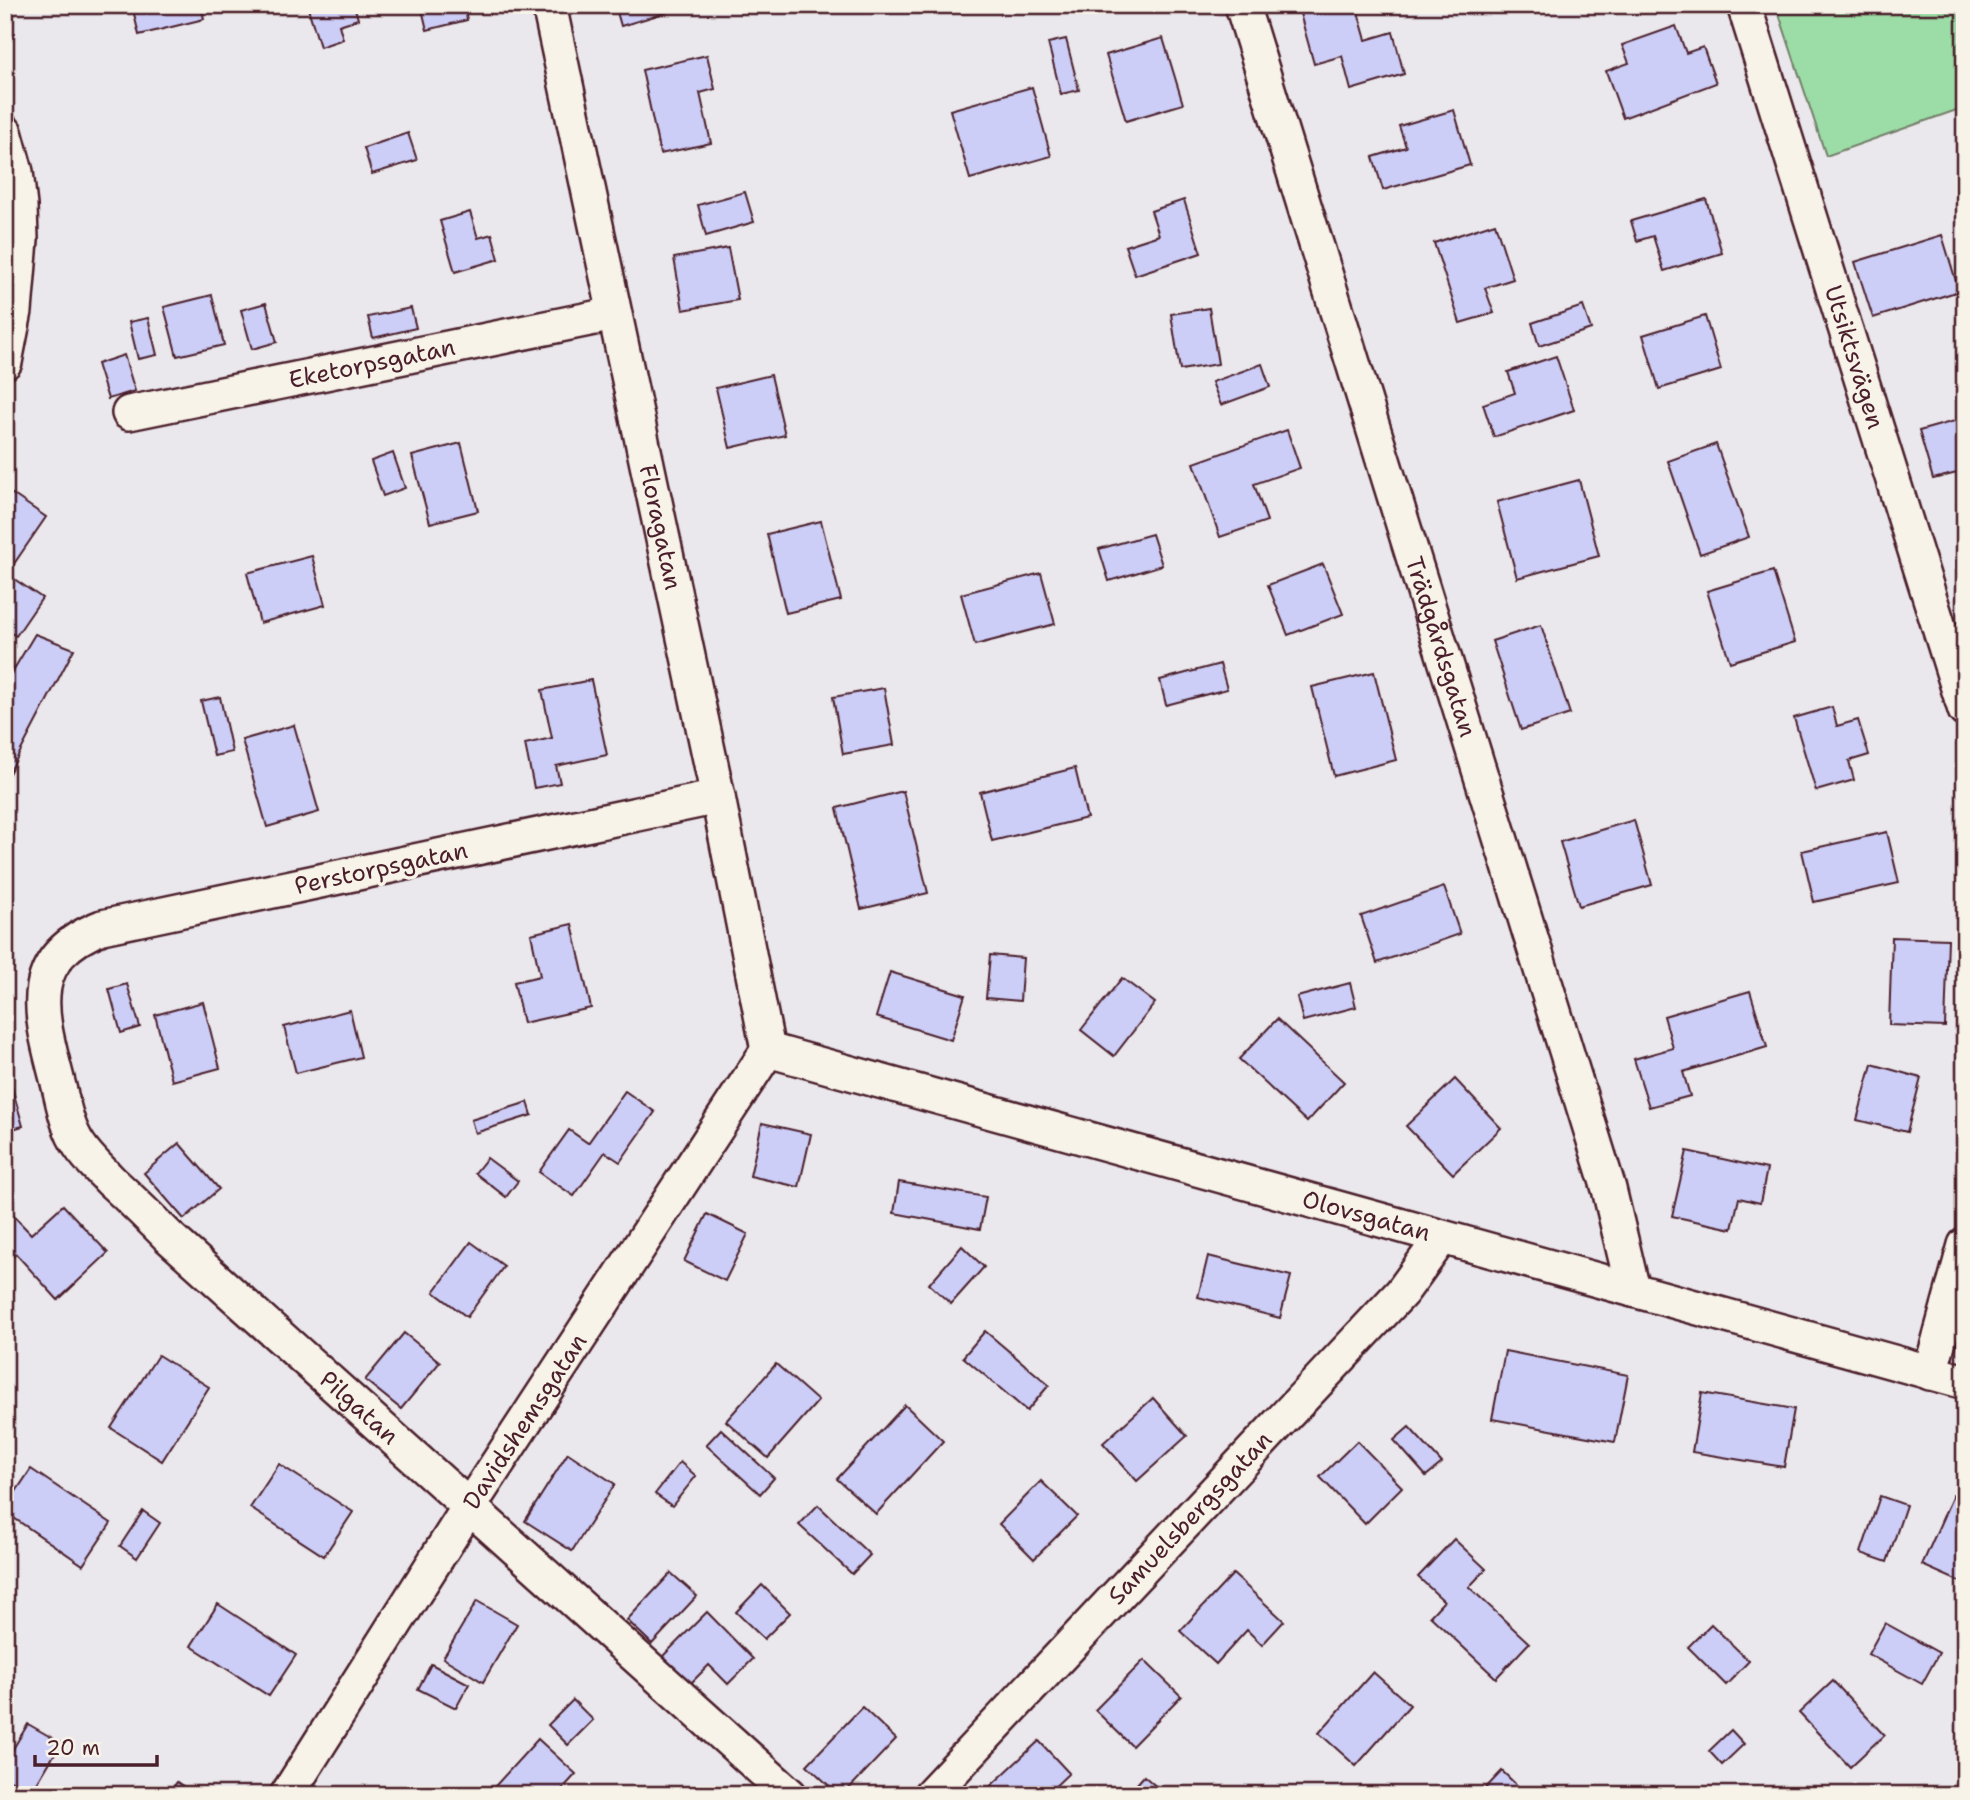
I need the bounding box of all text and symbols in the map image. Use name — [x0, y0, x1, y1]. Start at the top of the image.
street label: Utsiktsvägen — [1817, 281, 1892, 433]
street label: Eketorpsgatan — [286, 331, 458, 396]
street label: Floragatan — [631, 462, 689, 593]
street label: Trädgårdsgatan — [1398, 553, 1484, 741]
street label: Perstorpsgatan — [292, 834, 470, 902]
street label: Olovsgatan — [1299, 1183, 1434, 1249]
street label: Davidshemsgatan — [456, 1327, 594, 1516]
street label: Pilgatan — [313, 1364, 405, 1452]
street label: Samuelsbergsgatan — [1101, 1424, 1279, 1611]
scale bar — [35, 1723, 158, 1767]
text: 20 m — [46, 1734, 100, 1762]

